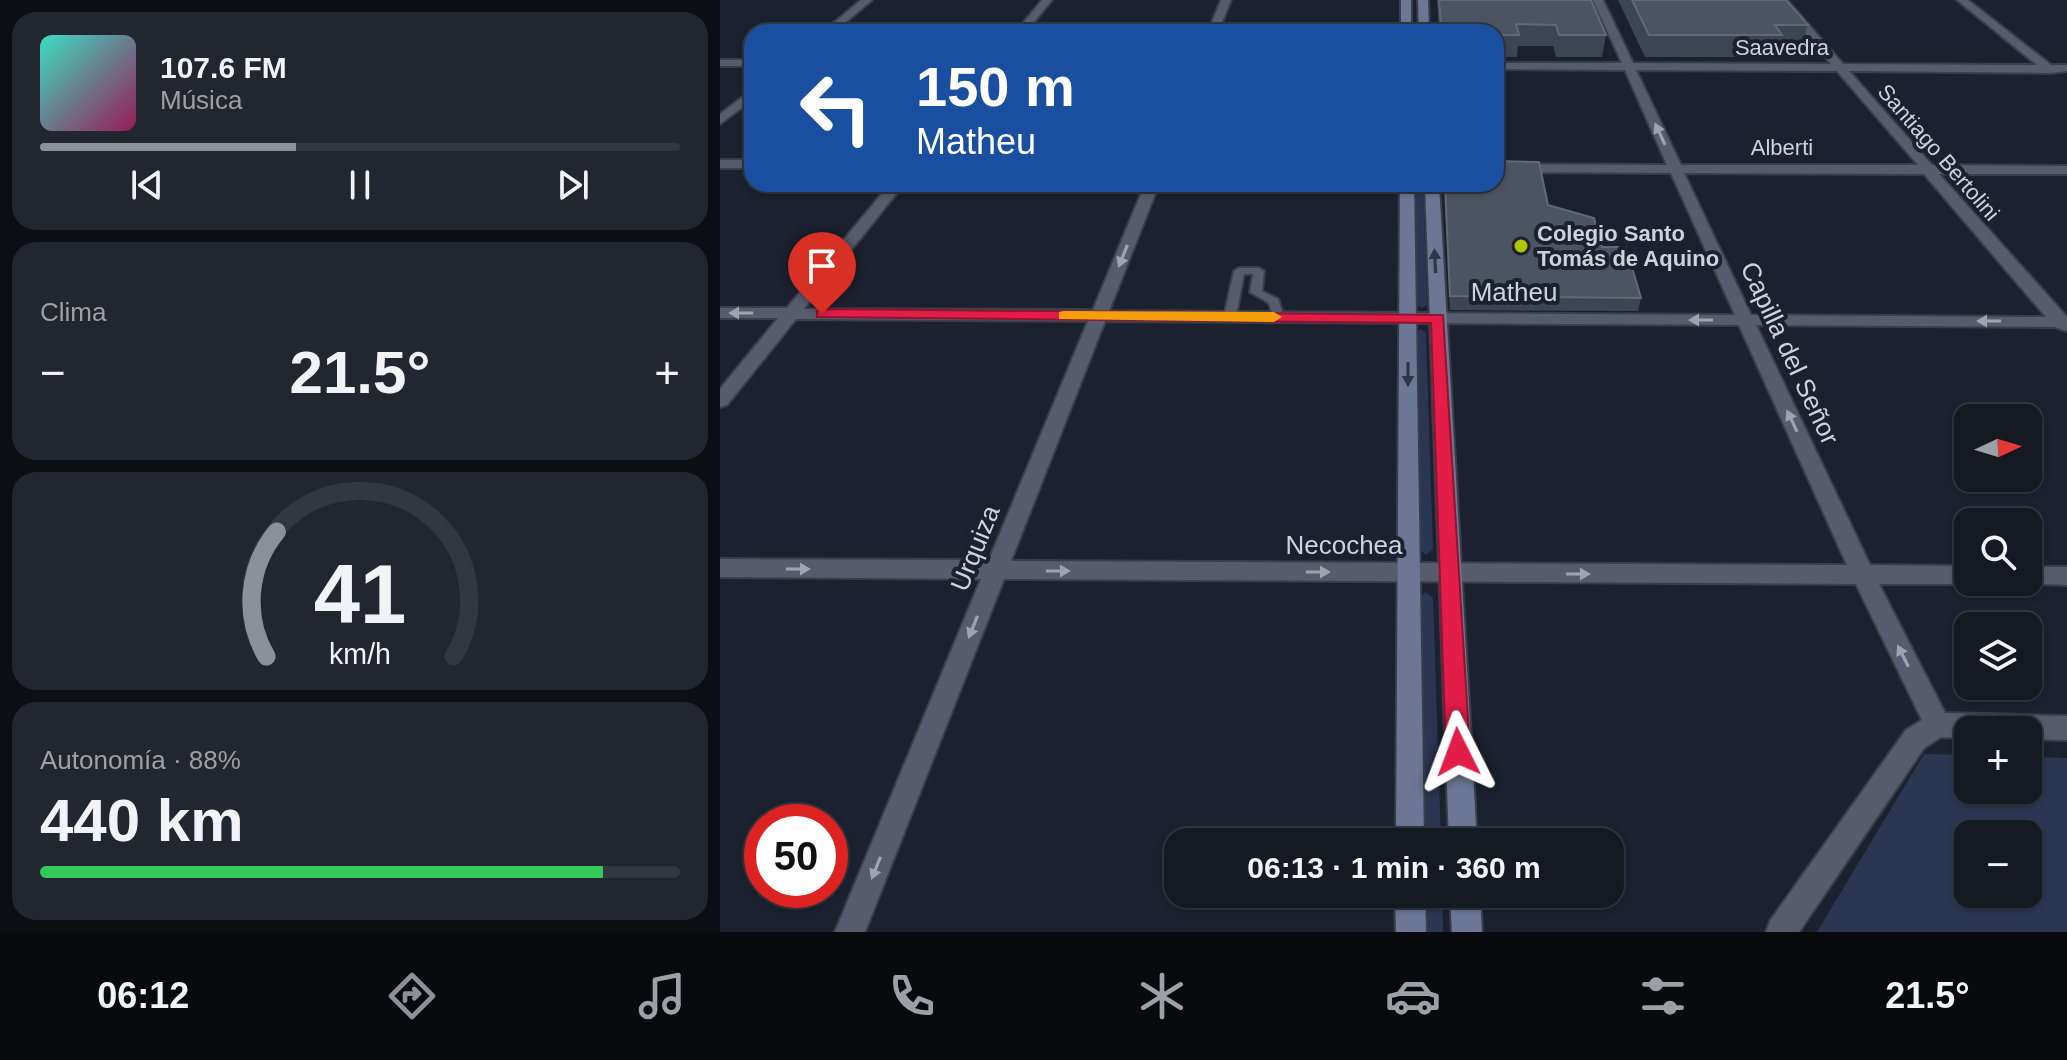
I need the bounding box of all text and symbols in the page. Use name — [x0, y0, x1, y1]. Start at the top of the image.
street label: Saavedra — [1735, 35, 1830, 60]
text: 107.6 FM — [160, 51, 287, 84]
text: 150 m — [916, 55, 1075, 118]
icon: left — [784, 56, 888, 160]
street label: Santiago Bertolini — [1873, 79, 2005, 226]
text: Música — [160, 85, 242, 115]
text: Matheu — [916, 121, 1036, 162]
one-way arrow — [1653, 122, 1667, 145]
street label: Alberti — [1751, 135, 1813, 160]
icon: previous — [125, 163, 169, 207]
icon: pause — [338, 163, 382, 207]
icon: next — [551, 163, 595, 207]
place label: Colegio Santo Tomás de Aquino — [1537, 221, 1719, 271]
pin — [788, 232, 856, 314]
marker: Colegio Santo Tomás de Aquino — [1512, 237, 1530, 255]
icon: arrive — [800, 244, 844, 288]
one-way arrow — [1116, 244, 1129, 268]
one-way arrow — [1429, 248, 1442, 273]
street label: Capilla del Señor — [1735, 257, 1846, 449]
street label: Matheu — [1471, 277, 1557, 307]
text: Clima — [40, 297, 106, 327]
one-way arrow — [728, 307, 753, 320]
one-way arrow — [1688, 313, 1713, 326]
one-way arrow — [1976, 315, 2001, 327]
text: 21.5° — [290, 339, 430, 406]
text: − — [40, 348, 66, 397]
text: + — [654, 348, 680, 397]
one-way arrow — [1402, 362, 1414, 387]
north arrow — [1954, 404, 2042, 492]
map controls — [1954, 404, 2042, 908]
one-way arrow — [1785, 409, 1799, 432]
street label: Urquiza — [944, 500, 1006, 595]
button: search — [1954, 508, 2042, 596]
street label: Necochea — [1285, 530, 1403, 560]
text: 41 — [314, 548, 406, 641]
one-way arrow — [786, 563, 811, 575]
one-way arrow — [1046, 565, 1071, 577]
one-way arrow — [1306, 566, 1331, 579]
one-way arrow — [1566, 568, 1591, 580]
button: layers — [1954, 612, 2042, 700]
one-way arrow — [966, 615, 979, 639]
text: km/h — [329, 638, 391, 670]
one-way arrow — [1897, 644, 1910, 667]
position arrow — [1416, 710, 1500, 794]
button: + — [1954, 716, 2042, 804]
text: Autonomía · 88% — [40, 745, 241, 775]
text: 440 km — [40, 787, 244, 854]
speed limit sign: 50 — [744, 804, 848, 908]
button: − — [1954, 820, 2042, 908]
text: 06:13 · 1 min · 360 m — [1247, 851, 1541, 884]
one-way arrow — [869, 856, 882, 880]
icon: directions — [384, 968, 440, 1024]
icon: music — [634, 968, 690, 1024]
icon: phone — [884, 968, 940, 1024]
icon: climate — [1134, 968, 1190, 1024]
icon: car — [1385, 968, 1441, 1024]
icon: filters — [1635, 968, 1691, 1024]
text: 06:12 — [97, 975, 189, 1016]
text: 21.5° — [1885, 975, 1970, 1016]

